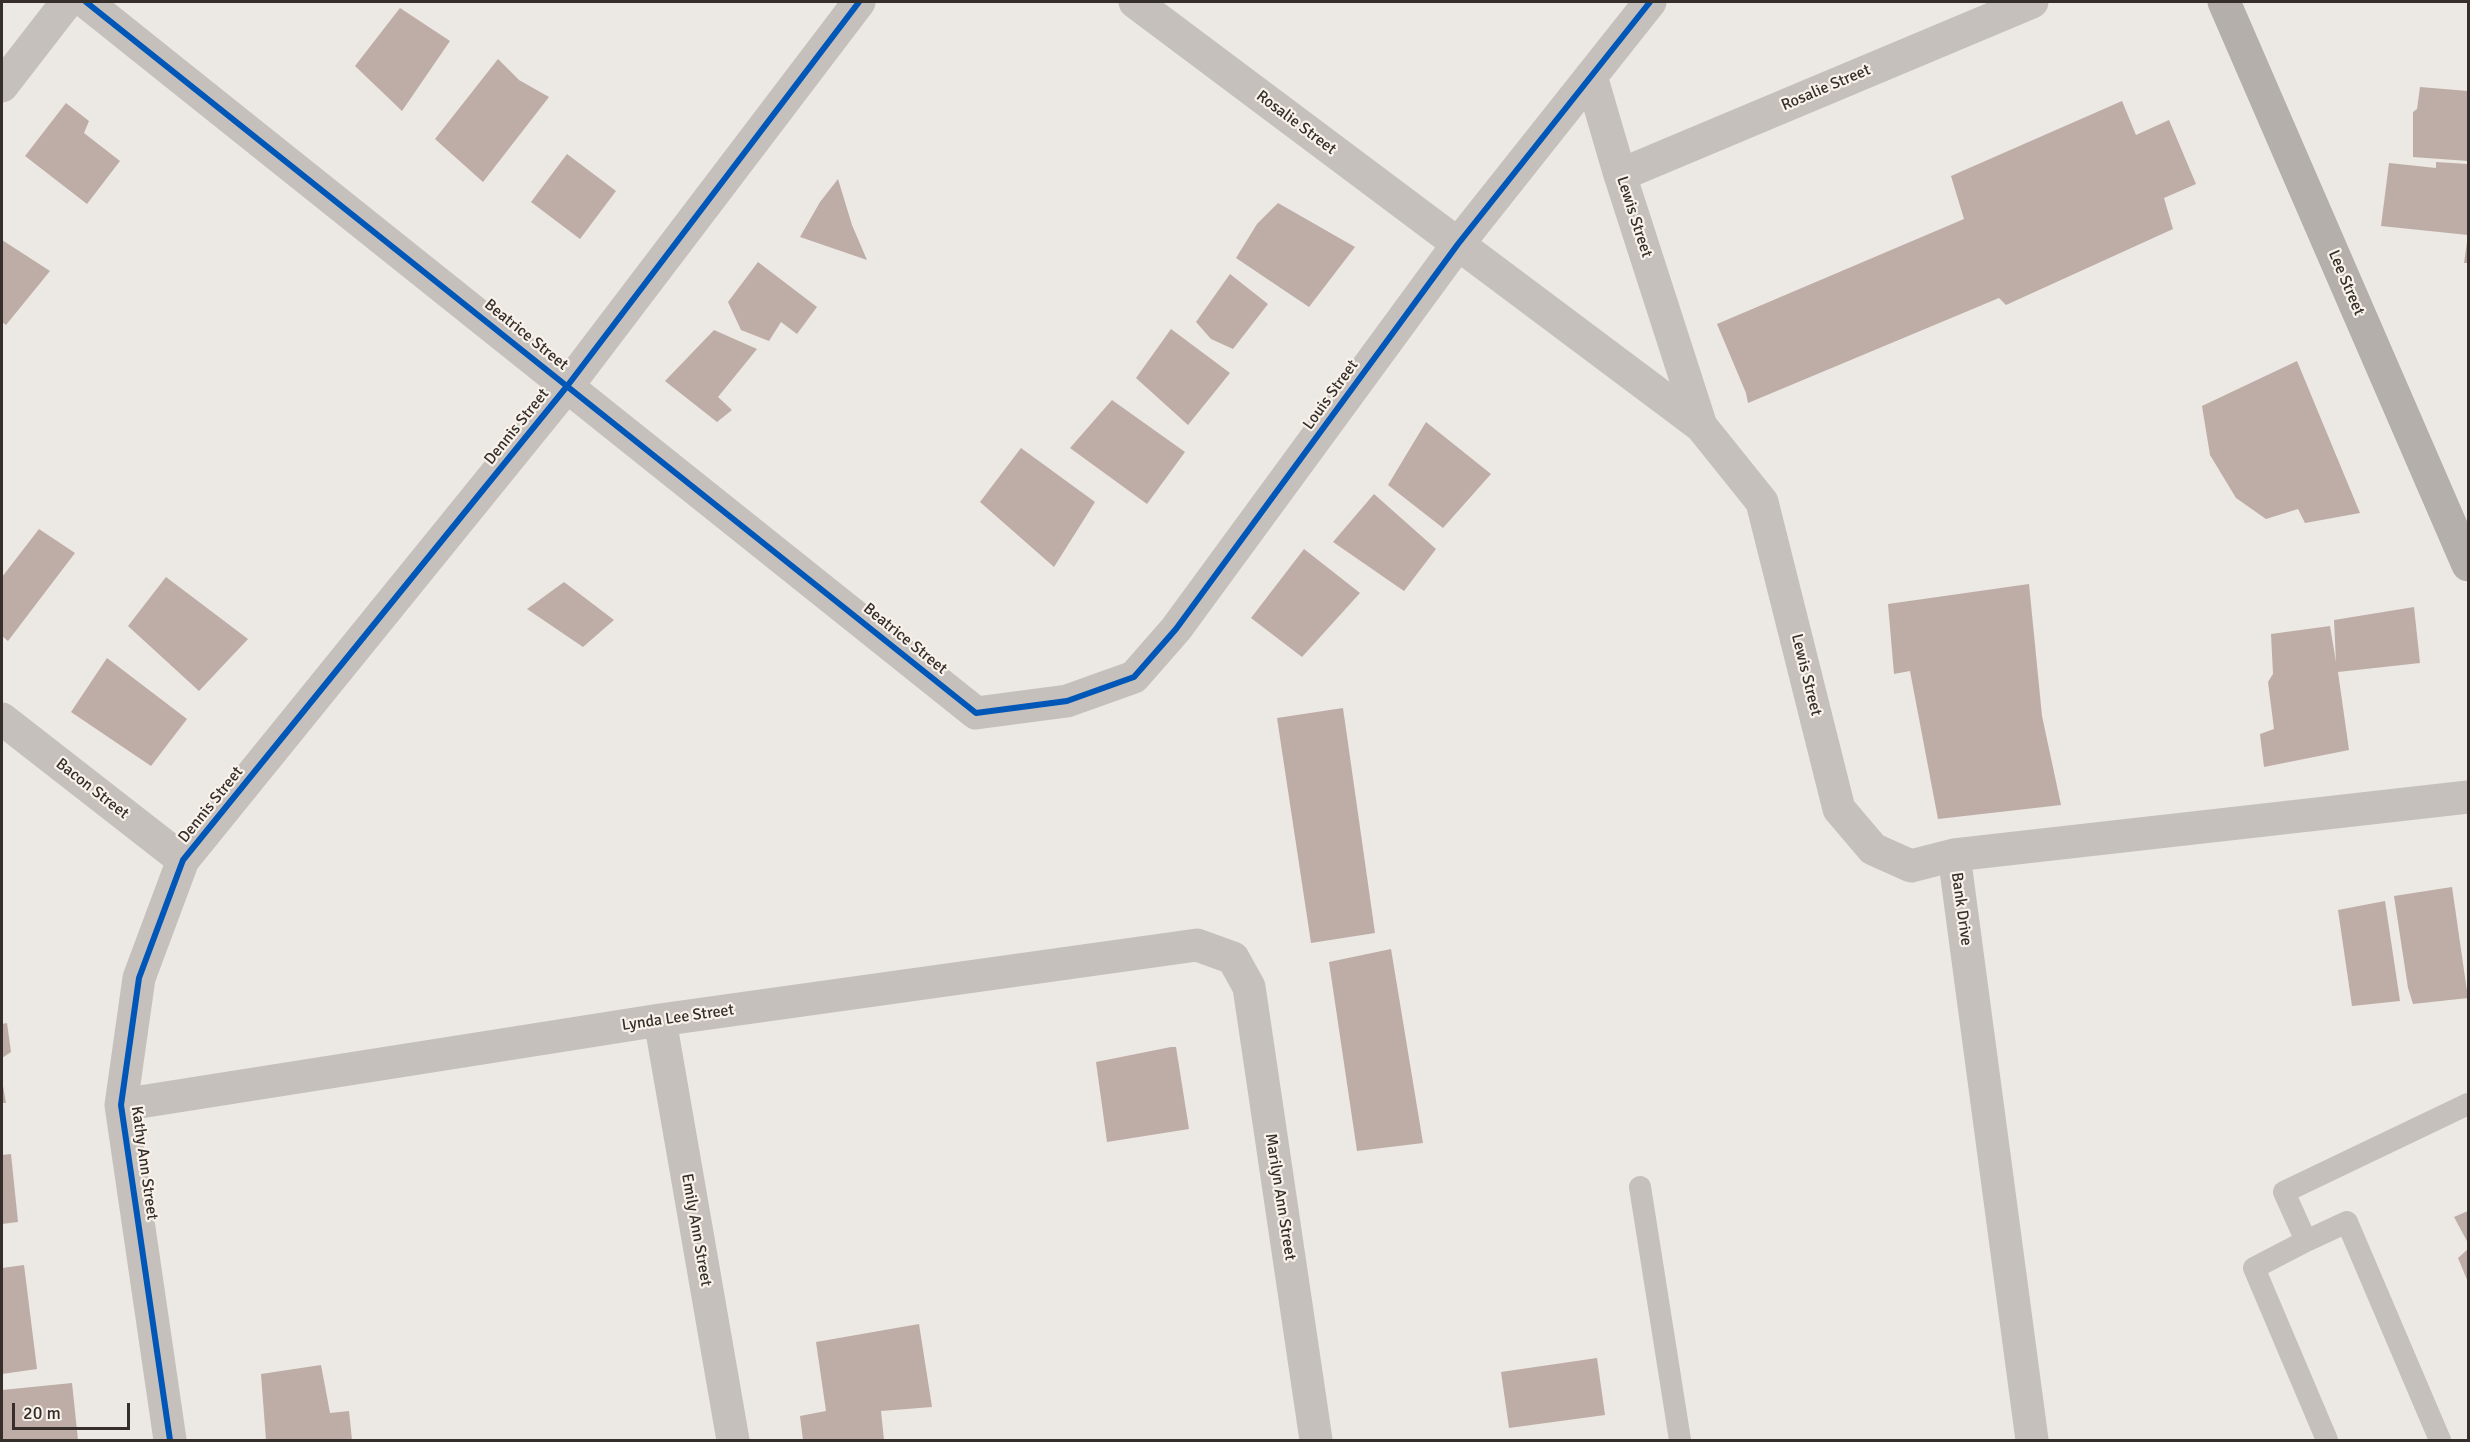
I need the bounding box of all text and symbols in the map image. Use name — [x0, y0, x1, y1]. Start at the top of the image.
street label: Rosalie Street — [1779, 61, 1873, 115]
street label: Rosalie Street — [1252, 87, 1340, 159]
street label: Lewis Street — [1612, 174, 1656, 260]
street label: Lee Street — [2324, 247, 2368, 319]
street label: Beatrice Street — [480, 295, 572, 375]
street label: Louis Street — [1299, 356, 1363, 434]
street label: Dennis Street — [480, 385, 554, 469]
street label: Beatrice Street — [859, 599, 951, 679]
street label: Lewis Street — [1787, 632, 1825, 718]
street label: Bacon Street — [52, 755, 132, 823]
street label: Dennis Street — [174, 763, 248, 847]
street label: Bank Drive — [1946, 871, 1976, 947]
street label: Lynda Lee Street — [621, 1001, 735, 1035]
street label: Kathy Ann Street — [126, 1105, 162, 1221]
street label: Marilyn Ann Street — [1260, 1132, 1300, 1262]
street label: Emily Ann Street — [677, 1172, 715, 1288]
scale bar — [15, 1391, 134, 1429]
text: 20 m — [23, 1402, 61, 1424]

